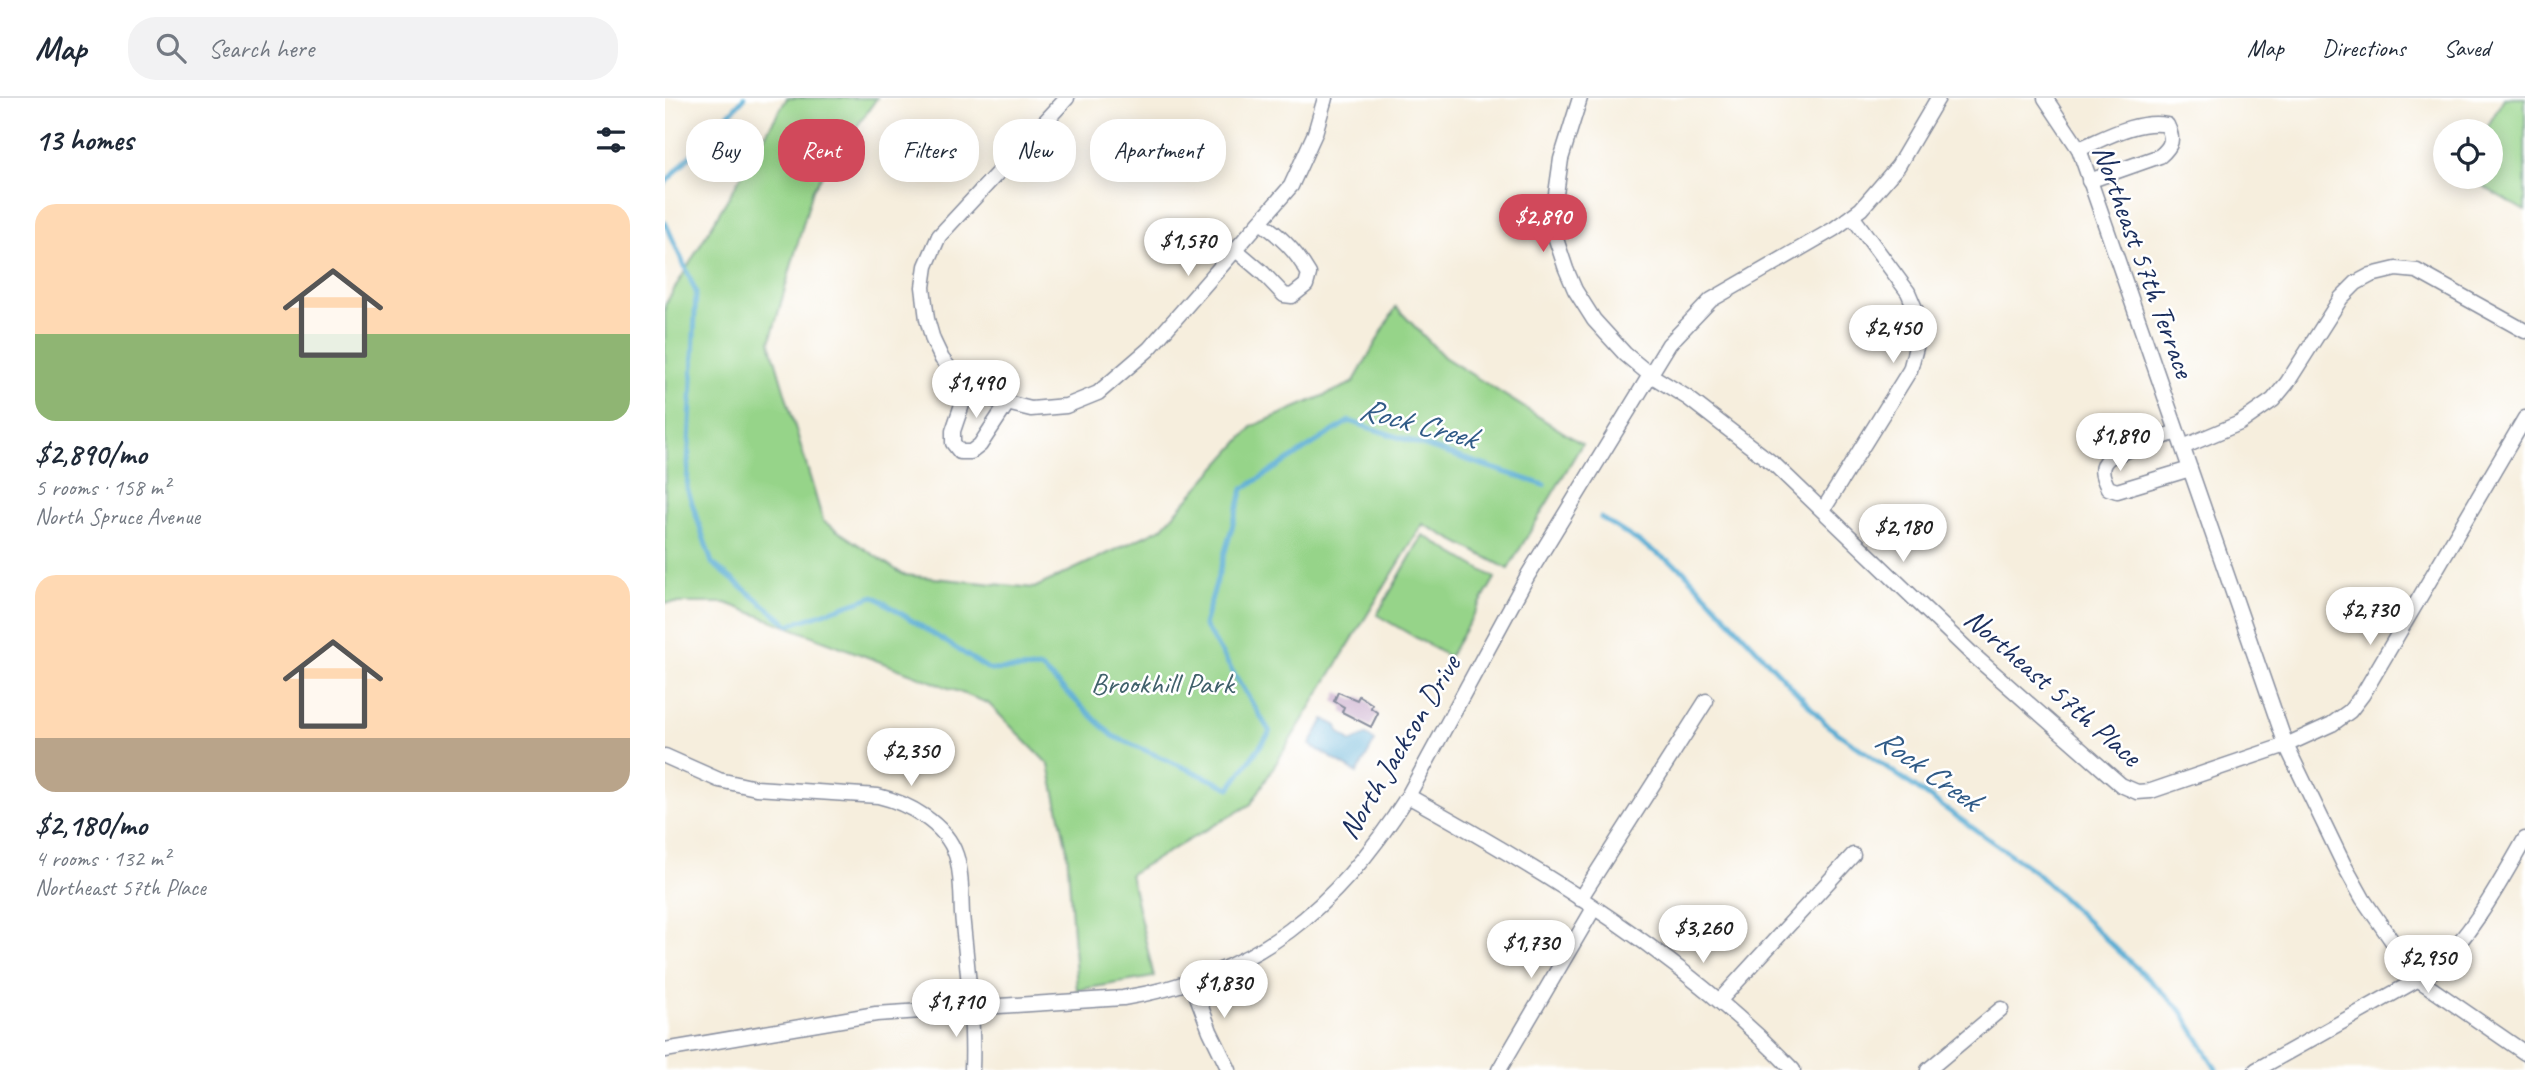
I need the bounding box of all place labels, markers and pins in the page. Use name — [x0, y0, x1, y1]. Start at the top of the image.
pin: $2,890 — [1486, 194, 1600, 254]
pin: $1,570 — [1131, 218, 1245, 278]
pin: $2,450 — [1836, 306, 1950, 365]
pin: $1,490 — [919, 360, 1033, 420]
pin: $1,890 — [2063, 414, 2177, 473]
pin: $2,180 — [1846, 504, 1960, 564]
pin: $2,730 — [2313, 588, 2427, 647]
pin: $2,350 — [854, 728, 968, 788]
pin: $3,260 — [1646, 906, 1760, 965]
pin: $1,730 — [1474, 920, 1588, 980]
pin: $2,950 — [2371, 936, 2485, 995]
pin: $1,830 — [1167, 960, 1281, 1020]
pin: $1,710 — [899, 979, 1013, 1039]

